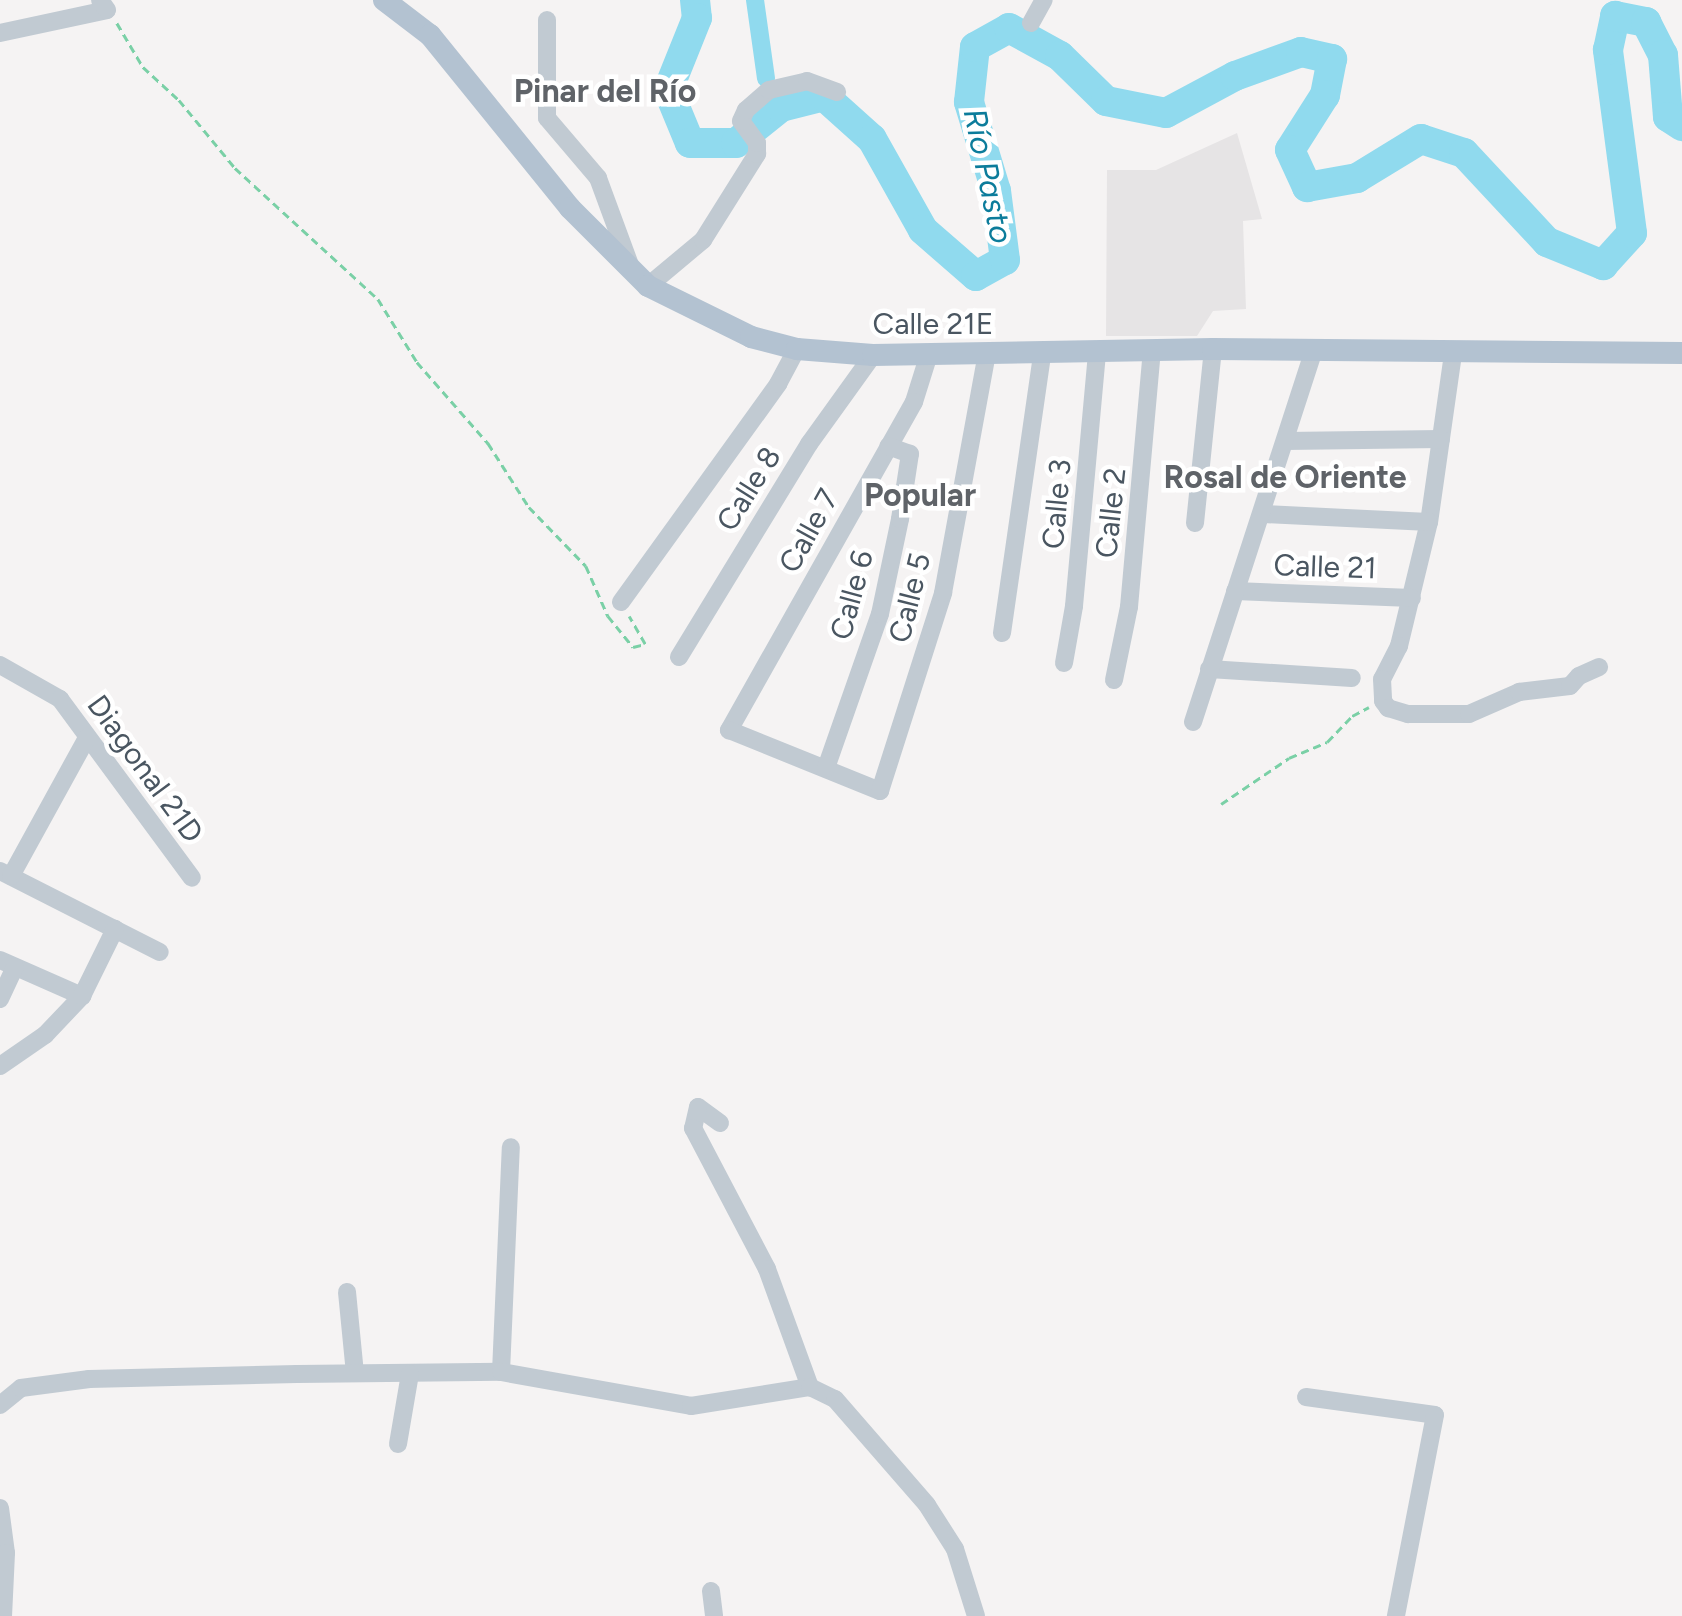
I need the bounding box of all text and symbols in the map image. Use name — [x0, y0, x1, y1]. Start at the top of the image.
district label: Pinar del Río — [514, 72, 696, 110]
water label: Río Pasto — [955, 105, 1021, 247]
street label: Calle 21E — [873, 306, 993, 342]
street label: Calle 8 — [709, 440, 789, 538]
street label: Calle 3 — [1035, 457, 1079, 551]
district label: Rosal de Oriente — [1164, 458, 1406, 496]
street label: Calle 2 — [1088, 466, 1134, 560]
district label: Popular — [864, 476, 976, 514]
street label: Calle 7 — [771, 483, 847, 579]
street label: Calle 6 — [823, 546, 881, 644]
street label: Calle 21 — [1273, 547, 1377, 587]
street label: Calle 5 — [882, 549, 938, 647]
street label: Diagonal 21D — [79, 688, 211, 850]

